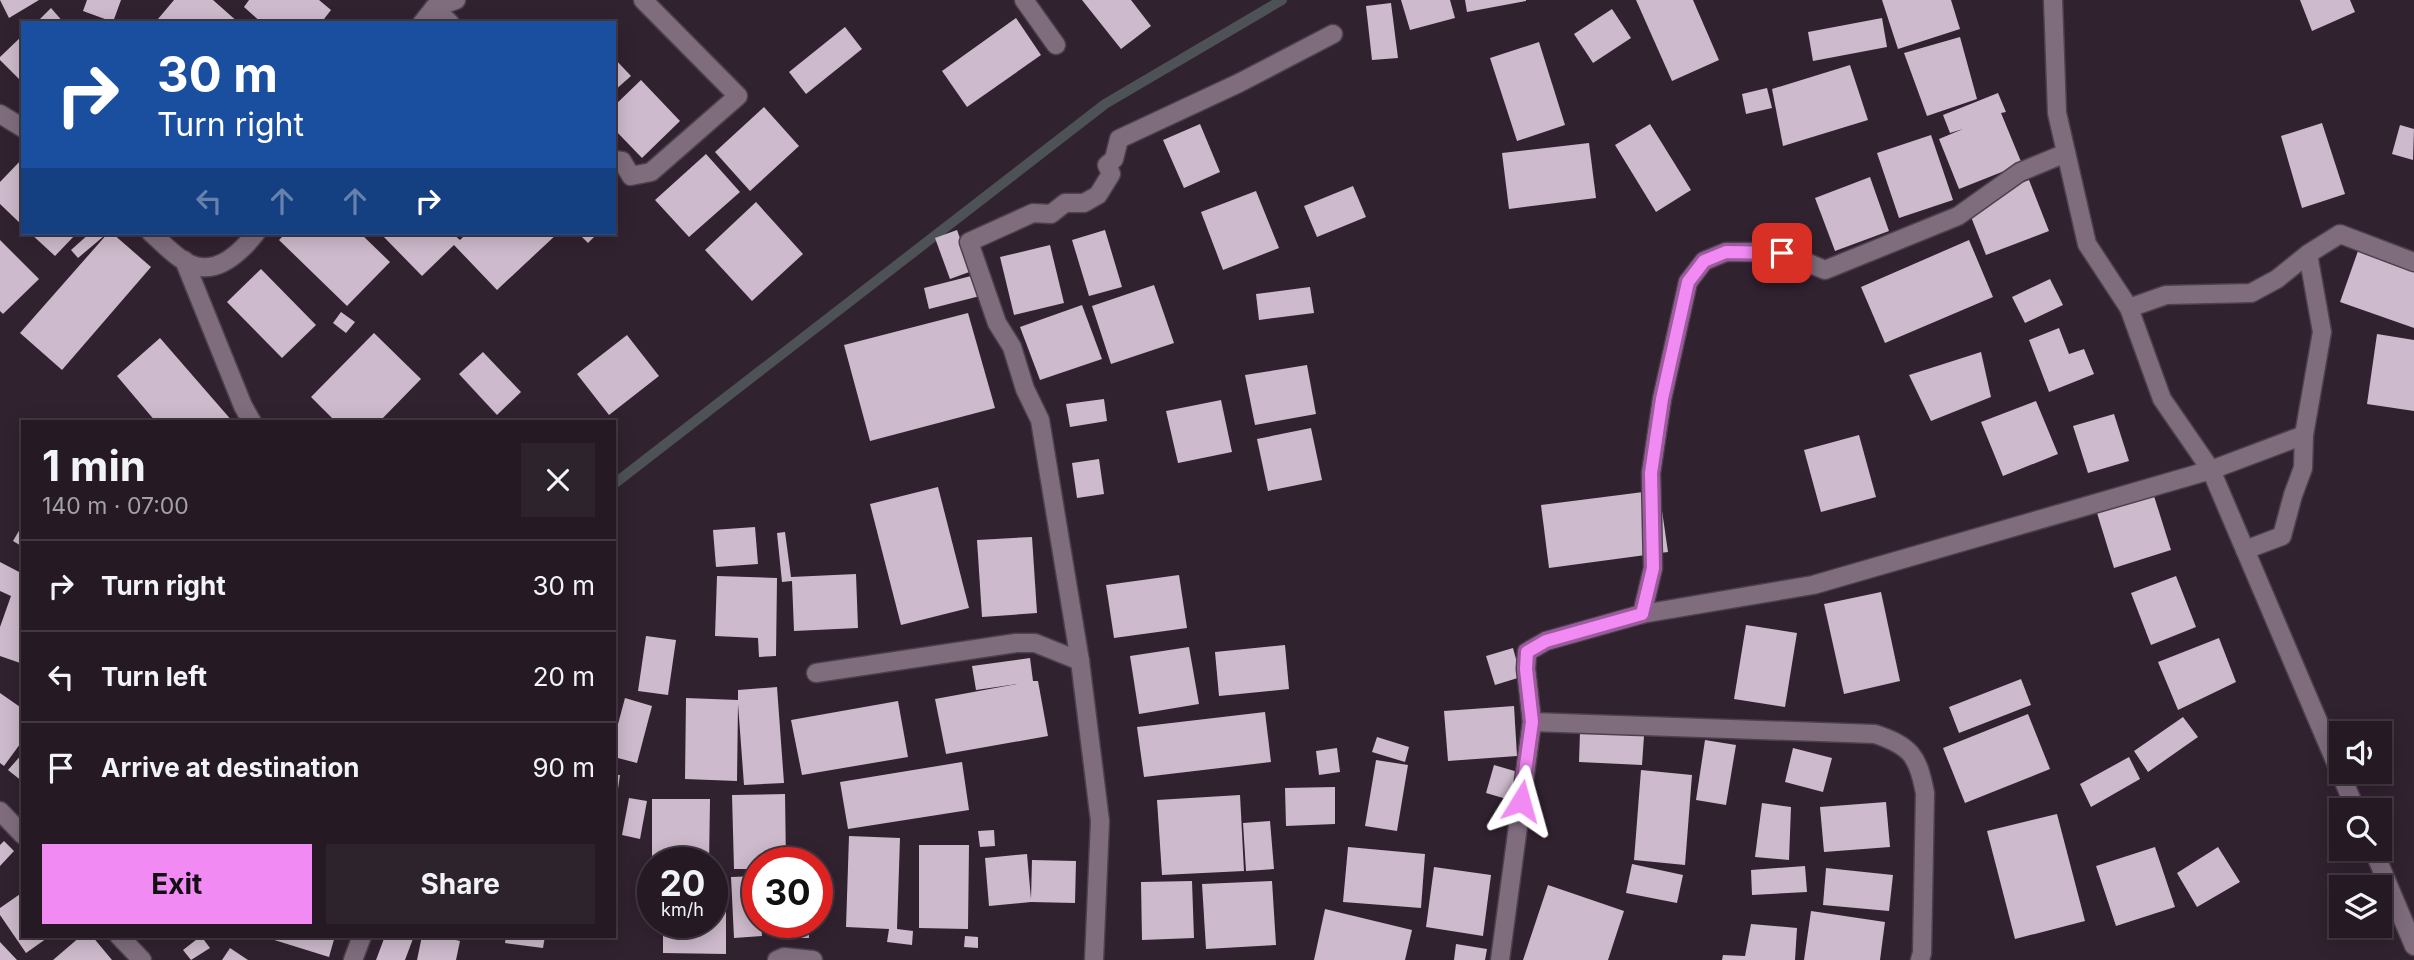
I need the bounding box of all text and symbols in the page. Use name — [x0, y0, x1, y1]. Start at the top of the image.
text: 30 m — [157, 45, 278, 104]
icon: right — [42, 49, 133, 140]
text: Turn right — [157, 105, 304, 144]
icon: left — [190, 182, 228, 220]
icon: ahead — [263, 182, 301, 220]
icon: ahead — [336, 182, 374, 220]
icon: right — [409, 182, 447, 220]
pin — [1752, 223, 1812, 283]
icon: arrive — [1763, 234, 1801, 272]
text: 1 min — [42, 440, 146, 491]
button: close — [521, 443, 595, 517]
text: 140 m · 07:00 — [42, 492, 189, 520]
icon: right — [42, 567, 80, 605]
text: Turn right — [101, 570, 226, 601]
text: 30 m — [532, 570, 595, 601]
icon: left — [42, 658, 80, 696]
text: Turn left — [101, 661, 207, 692]
text: 20 m — [533, 661, 595, 692]
map controls — [2329, 721, 2392, 938]
button: sound — [2329, 721, 2392, 784]
icon: arrive — [42, 749, 80, 787]
text: Arrive at destination — [101, 752, 360, 783]
text: 90 m — [532, 752, 595, 783]
position arrow — [1484, 764, 1558, 838]
button: search — [2329, 798, 2392, 861]
button: Exit — [42, 844, 312, 924]
button: Share — [326, 844, 595, 924]
speed limit sign: 30 — [742, 847, 833, 938]
text: 20 — [660, 862, 705, 904]
button: layers — [2329, 875, 2392, 938]
text: km/h — [661, 899, 704, 920]

